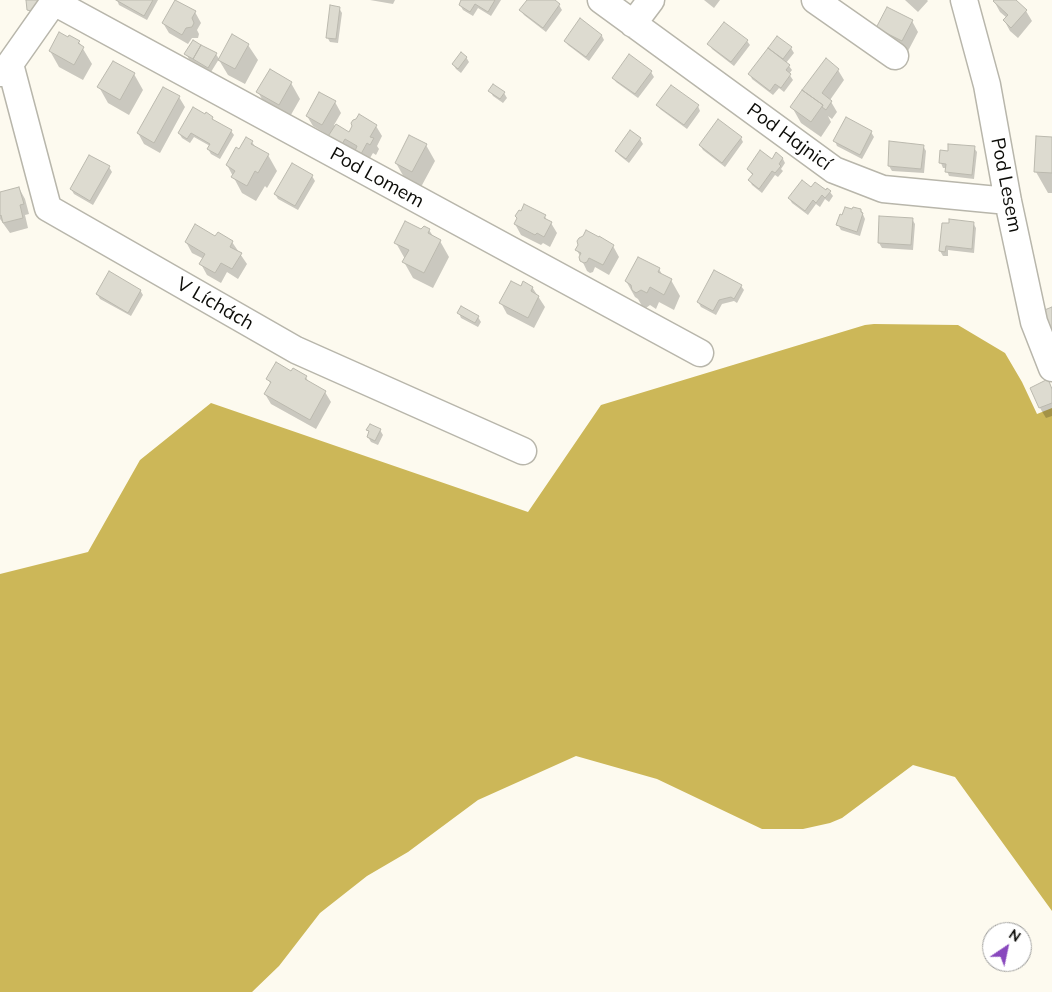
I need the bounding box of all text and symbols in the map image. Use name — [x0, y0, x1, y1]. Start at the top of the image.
street label: Pod Hajnicí — [742, 99, 836, 175]
street label: Pod Lesem — [986, 136, 1026, 234]
street label: Pod Lomem — [326, 143, 428, 213]
street label: V Líchách — [172, 273, 258, 335]
north arrow — [982, 922, 1032, 972]
text: N — [1005, 925, 1024, 946]

